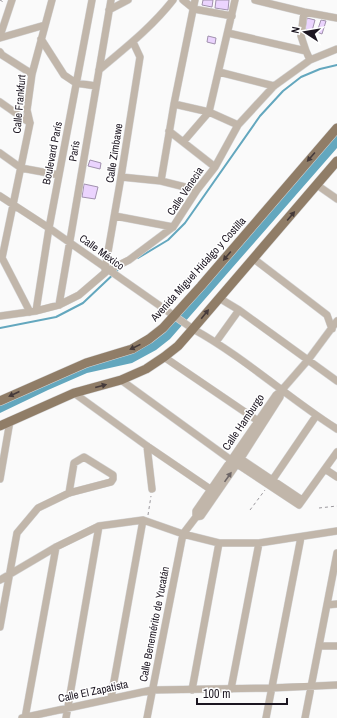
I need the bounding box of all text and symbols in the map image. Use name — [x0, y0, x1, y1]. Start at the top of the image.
north arrow — [285, 12, 325, 52]
text: N — [288, 25, 303, 35]
street label: Calle Frankfurt — [9, 73, 29, 134]
street label: Boulevard París — [39, 120, 65, 186]
street label: Calle Zimbawe — [102, 122, 126, 184]
street label: París — [65, 139, 83, 162]
one-way arrow — [307, 152, 316, 163]
street label: Calle Venecia — [164, 164, 206, 218]
one-way arrow — [286, 211, 295, 221]
street label: Avenida Miguel Hidalgo y Costilla — [147, 214, 249, 325]
street label: Calle México — [77, 231, 127, 273]
one-way arrow — [222, 251, 231, 261]
one-way arrow — [201, 309, 210, 319]
one-way arrow — [129, 344, 141, 350]
one-way arrow — [95, 382, 107, 388]
street label: Calle Hamburgo — [219, 391, 267, 453]
one-way arrow — [8, 392, 20, 398]
one-way arrow — [224, 471, 232, 482]
street label: Calle Benemérito de Yucatán — [136, 565, 172, 683]
street label: Calle El Zapatista — [57, 677, 129, 705]
scale bar — [197, 680, 287, 706]
text: 100 m — [203, 686, 230, 702]

